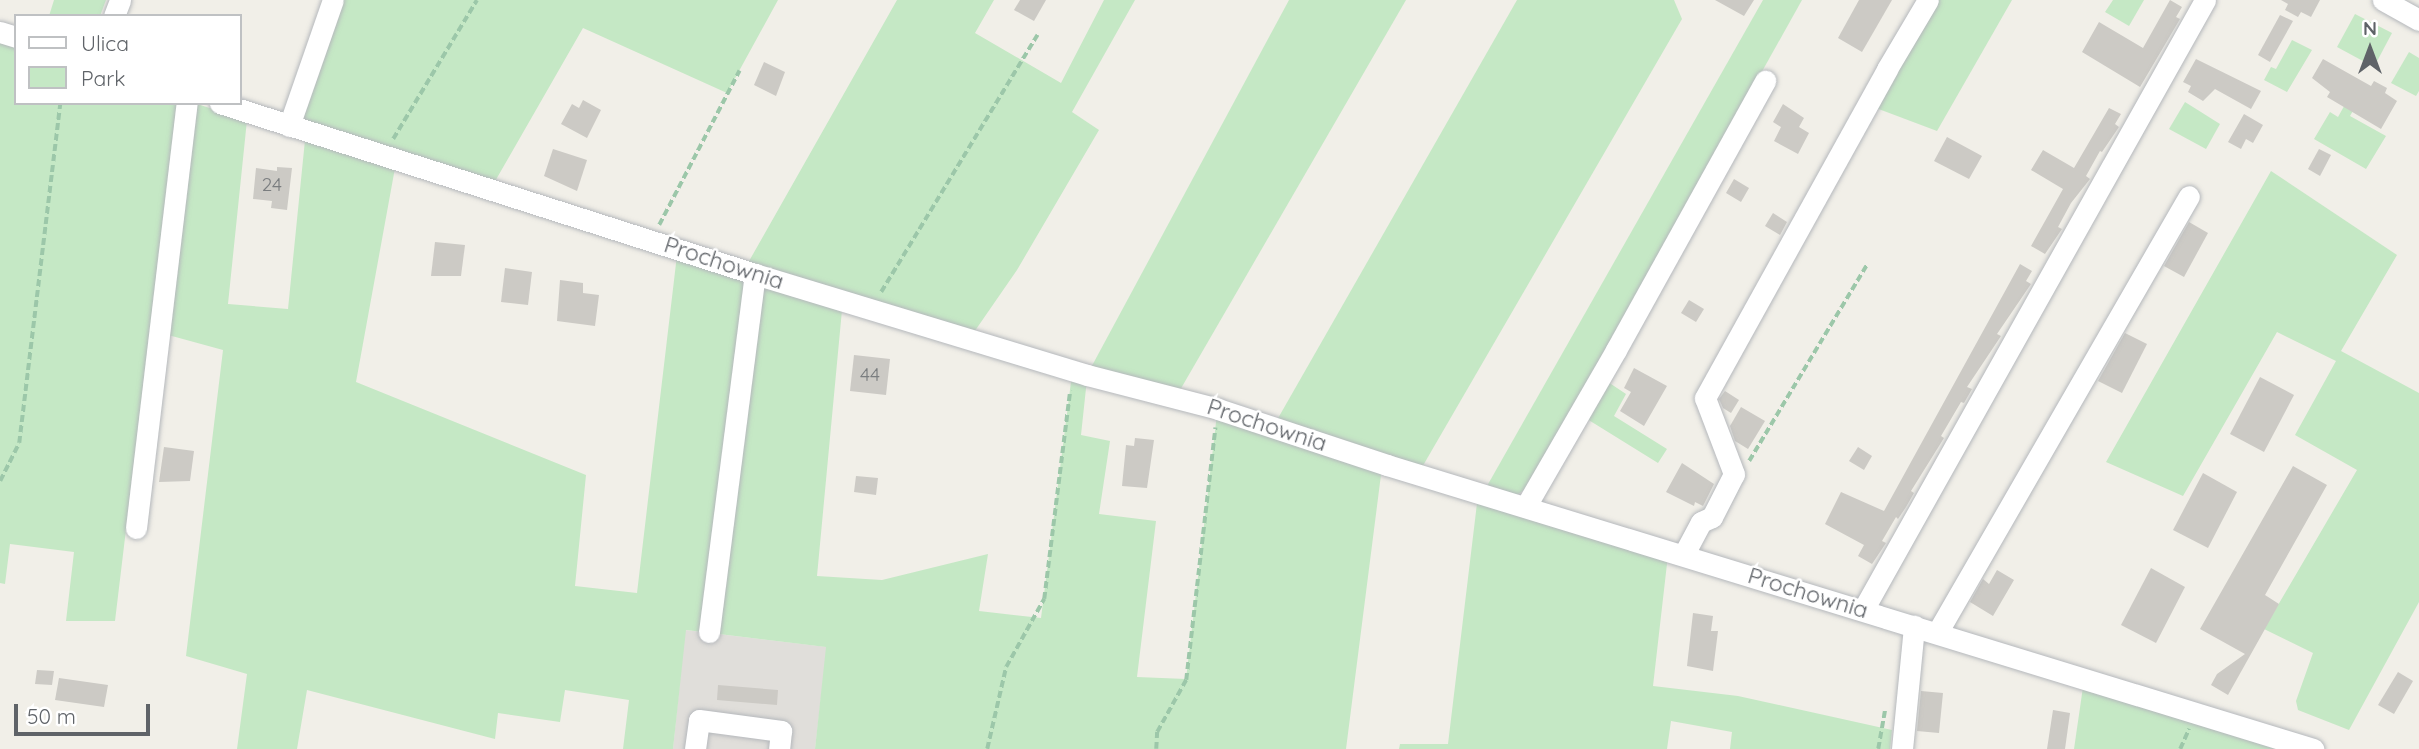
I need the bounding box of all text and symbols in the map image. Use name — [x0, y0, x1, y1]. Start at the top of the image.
legend — [14, 14, 242, 105]
north arrow — [2335, 14, 2405, 84]
text: N — [2363, 16, 2377, 40]
text: Ulica — [81, 30, 129, 56]
text: Park — [81, 65, 125, 91]
house number: 24 — [262, 174, 282, 196]
street label: Prochownia — [661, 231, 787, 295]
house number: 44 — [860, 364, 880, 386]
street label: Prochownia — [1204, 393, 1330, 457]
street label: Prochownia — [1745, 562, 1871, 624]
scale bar — [18, 690, 154, 734]
text: 50 m — [27, 703, 76, 729]

